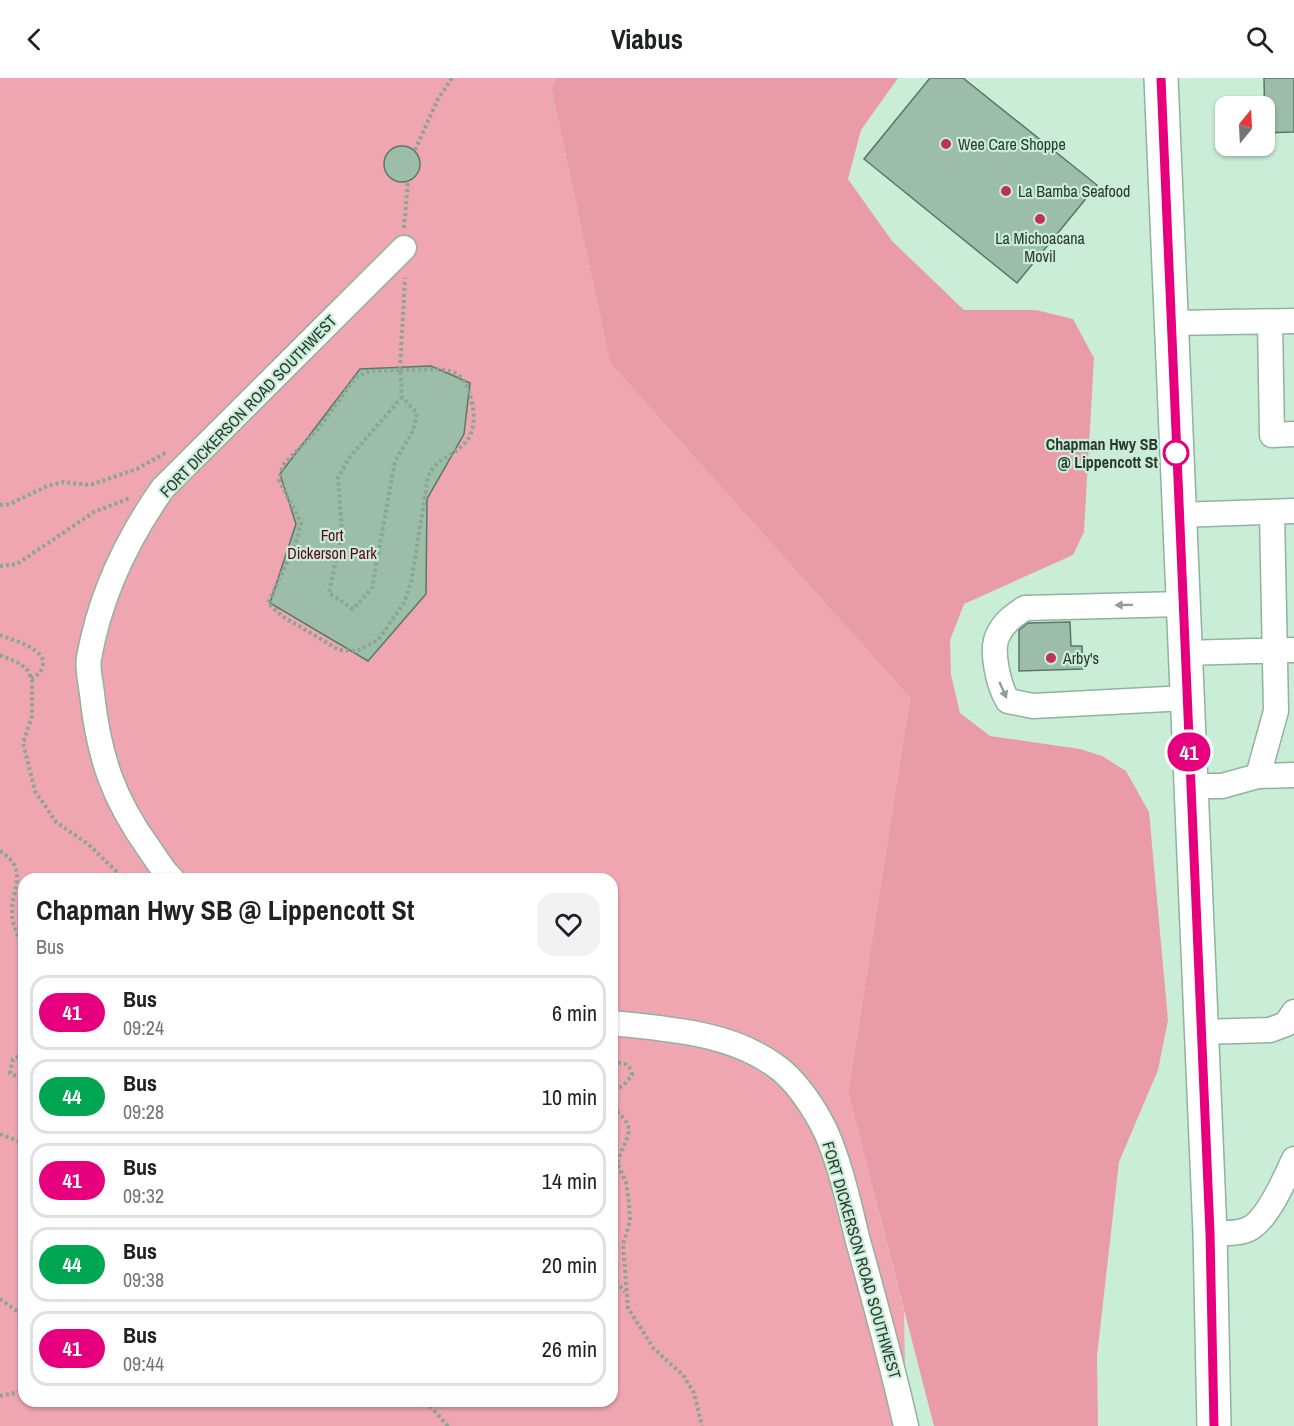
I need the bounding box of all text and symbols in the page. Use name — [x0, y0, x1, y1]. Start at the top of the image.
text: Viabus — [611, 21, 683, 57]
icon: back — [18, 23, 51, 56]
icon: search — [1243, 23, 1276, 56]
north arrow — [1215, 96, 1275, 156]
map controls — [1215, 96, 1275, 156]
place label: Wee Care Shoppe — [958, 133, 1066, 155]
marker: Wee Care Shoppe — [939, 137, 953, 151]
place label: La Bamba Seafood — [1018, 180, 1130, 202]
marker: La Bamba Seafood — [999, 184, 1013, 198]
marker: La Michoacana Movil — [1033, 212, 1047, 226]
place label: La Michoacana Movil — [995, 227, 1086, 267]
street label: FORT DICKERSON ROAD SOUTHWEST — [155, 310, 341, 502]
place label: Chapman Hwy SB @ Lippencott St — [1046, 433, 1159, 473]
marker: Chapman Hwy SB @ Lippencott St — [1163, 440, 1189, 466]
park label: Fort Dickerson Park — [287, 524, 377, 564]
one-way arrow — [1114, 600, 1133, 610]
place label: Arby's — [1062, 647, 1099, 669]
marker: Arby's — [1044, 651, 1058, 665]
one-way arrow — [998, 681, 1007, 698]
line badge: 41 — [1162, 732, 1216, 772]
text: 41 — [1179, 738, 1199, 767]
text: Chapman Hwy SB @ Lippencott St — [36, 891, 414, 929]
button: heart — [537, 893, 600, 956]
text: Bus — [36, 933, 64, 960]
text: Bus — [123, 984, 157, 1014]
text: 41 — [62, 998, 82, 1027]
text: 6 min — [552, 998, 597, 1028]
text: 09:24 — [123, 1014, 164, 1041]
text: Bus — [123, 1068, 157, 1098]
text: 44 — [62, 1082, 82, 1111]
text: 10 min — [542, 1082, 597, 1112]
text: 09:28 — [123, 1098, 164, 1125]
street label: FORT DICKERSON ROAD SOUTHWEST — [818, 1139, 906, 1381]
text: Bus — [123, 1152, 157, 1182]
text: 41 — [62, 1166, 82, 1195]
text: 14 min — [542, 1166, 597, 1196]
text: 09:32 — [123, 1182, 164, 1209]
text: Bus — [123, 1236, 157, 1266]
text: 44 — [62, 1250, 82, 1279]
text: 20 min — [542, 1250, 597, 1280]
text: 09:38 — [123, 1266, 164, 1293]
text: Bus — [123, 1320, 157, 1350]
text: 41 — [62, 1334, 82, 1363]
text: 26 min — [542, 1334, 597, 1364]
text: 09:44 — [123, 1350, 164, 1377]

